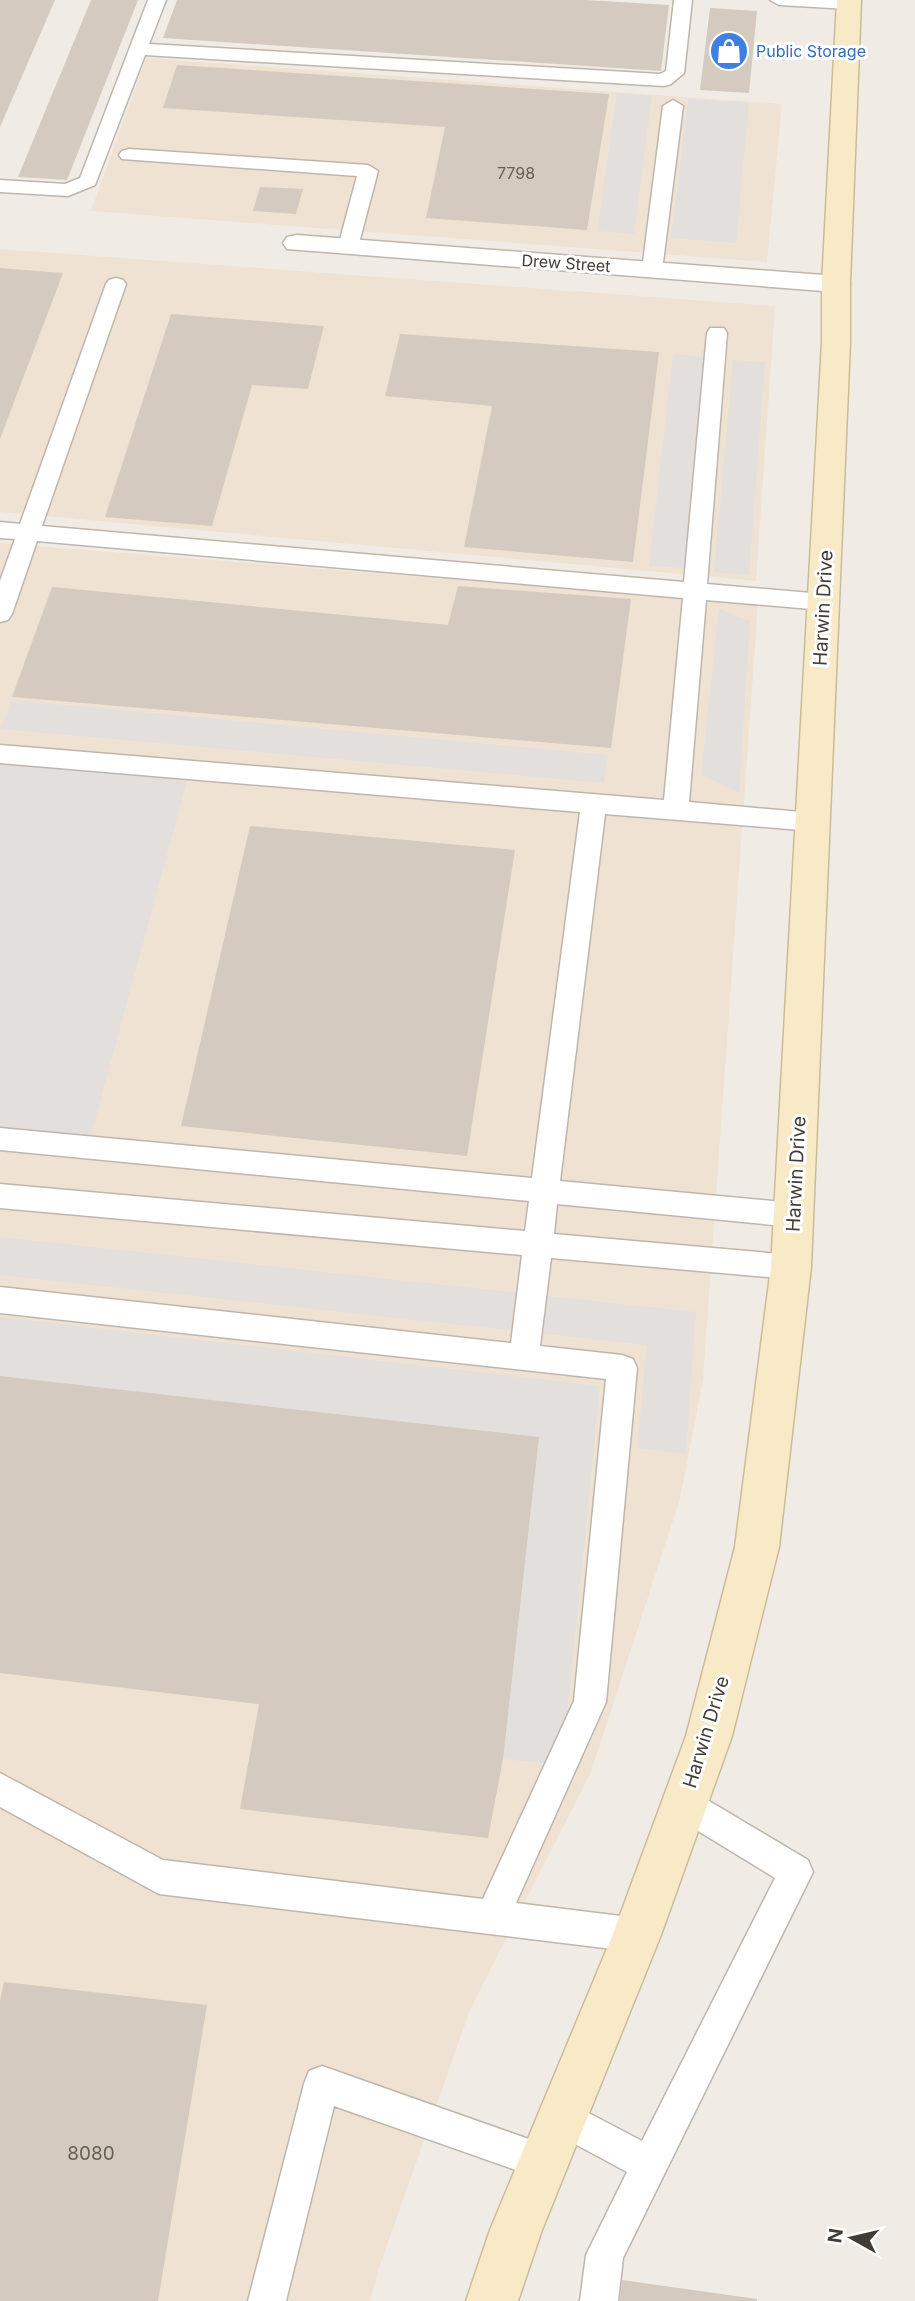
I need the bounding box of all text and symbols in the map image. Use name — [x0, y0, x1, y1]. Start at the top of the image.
shop icon: Public Storage — [708, 30, 750, 72]
place label: Public Storage — [756, 41, 866, 61]
house number: 7798 — [497, 163, 535, 183]
street label: Drew Street — [521, 250, 611, 276]
street label: Harwin Drive — [808, 549, 838, 667]
street label: Harwin Drive — [781, 1115, 811, 1233]
street label: Harwin Drive — [678, 1673, 734, 1791]
house number: 8080 — [67, 2142, 115, 2165]
north arrow — [817, 2203, 887, 2273]
text: N — [823, 2227, 848, 2244]

